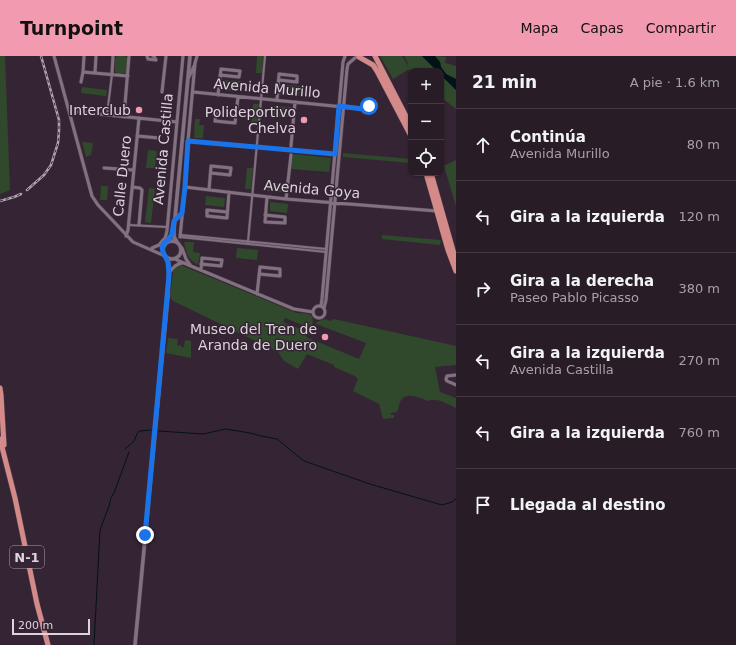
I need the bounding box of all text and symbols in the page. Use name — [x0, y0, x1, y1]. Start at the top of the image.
text: Turnpoint — [20, 17, 123, 39]
text: Mapa — [520, 20, 559, 36]
text: Capas — [581, 20, 624, 36]
text: Compartir — [646, 20, 716, 36]
map controls — [408, 68, 444, 176]
button: + — [408, 68, 444, 104]
text: 21 min — [472, 72, 537, 92]
street label: Avenida Murillo — [213, 75, 321, 101]
text: A pie · 1.6 km — [630, 75, 720, 90]
street label: Avenida Castilla — [150, 93, 176, 205]
route start — [360, 97, 378, 115]
place label: Interclub — [69, 102, 131, 118]
place label: Polideportivo Chelva — [205, 104, 296, 136]
button: − — [408, 104, 444, 140]
marker: Interclub — [134, 105, 144, 115]
marker: Polideportivo Chelva — [299, 115, 309, 125]
text: Continúa — [510, 128, 586, 146]
icon: ahead — [472, 134, 494, 156]
street label: Calle Duero — [110, 135, 134, 217]
text: 80 m — [687, 137, 720, 152]
button: locate — [408, 140, 444, 176]
text: Avenida Murillo — [510, 146, 610, 161]
street label: Avenida Goya — [263, 177, 361, 201]
icon: left — [472, 206, 494, 228]
text: Gira a la izquierda — [510, 208, 665, 226]
text: 120 m — [678, 209, 720, 224]
text: Gira a la derecha — [510, 272, 654, 290]
icon: right — [472, 278, 494, 300]
text: 380 m — [678, 281, 720, 296]
text: Paseo Pablo Picasso — [510, 290, 639, 305]
place label: Museo del Tren de Aranda de Duero — [190, 321, 317, 353]
marker: Museo del Tren de Aranda de Duero — [320, 332, 330, 342]
text: Gira a la izquierda — [510, 344, 665, 362]
icon: left — [472, 350, 494, 372]
text: 270 m — [678, 353, 720, 368]
text: Avenida Castilla — [510, 362, 614, 377]
icon: left — [472, 422, 494, 444]
text: Gira a la izquierda — [510, 424, 665, 442]
text: 760 m — [678, 425, 720, 440]
icon: arrive — [472, 494, 494, 516]
text: Llegada al destino — [510, 496, 665, 514]
route end — [136, 526, 154, 544]
road number: N-1 — [10, 546, 44, 568]
scale bar — [12, 617, 90, 636]
text: 200 m — [18, 619, 53, 632]

